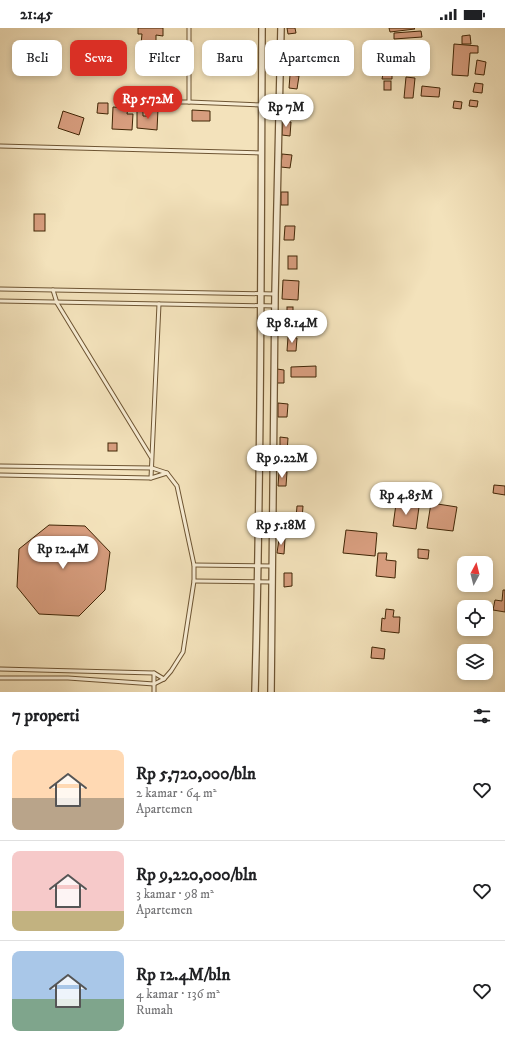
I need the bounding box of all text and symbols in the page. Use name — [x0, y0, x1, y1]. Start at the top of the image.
text: 21:45 — [20, 5, 53, 24]
chip: Beli — [12, 40, 62, 76]
chip: Sewa — [70, 40, 127, 76]
chip: Filter — [135, 40, 194, 76]
chip: Baru — [202, 40, 257, 76]
chip: Apartemen — [265, 40, 354, 76]
chip: Rumah — [362, 40, 430, 76]
pin: Rp 5.72M — [107, 86, 189, 120]
text: Rp 5.72M — [122, 91, 174, 107]
pin: Rp 7M — [258, 94, 314, 128]
text: Rp 7M — [268, 99, 304, 115]
pin: Rp 8.14M — [251, 310, 333, 344]
text: Rp 8.14M — [266, 315, 318, 331]
pin: Rp 9.22M — [241, 445, 323, 479]
text: Rp 9.22M — [256, 450, 308, 466]
pin: Rp 4.85M — [365, 482, 447, 516]
text: Rp 4.85M — [379, 487, 433, 503]
pin: Rp 5.18M — [240, 512, 322, 546]
text: Rp 5.18M — [256, 517, 306, 533]
pin: Rp 12.4M — [22, 536, 104, 570]
text: Rp 12.4M — [37, 541, 89, 557]
north arrow — [457, 556, 493, 592]
map controls — [457, 556, 493, 680]
button: locate — [457, 600, 493, 636]
button: layers — [457, 644, 493, 680]
text: 7 properti — [12, 705, 79, 727]
icon: filters — [471, 705, 493, 727]
text: Rp 5,720,000/bln — [136, 763, 256, 785]
icon: home — [44, 766, 92, 814]
icon: heart — [471, 779, 493, 801]
text: 2 kamar · 64 m² — [136, 785, 217, 801]
text: Apartemen — [136, 801, 193, 817]
text: Rp 9,220,000/bln — [136, 864, 257, 886]
icon: home — [44, 867, 92, 915]
icon: heart — [471, 880, 493, 902]
text: 3 kamar · 98 m² — [136, 886, 214, 902]
text: Apartemen — [136, 902, 193, 918]
text: Rp 12.4M/bln — [136, 964, 230, 986]
icon: home — [44, 967, 92, 1015]
icon: heart — [471, 980, 493, 1002]
text: 4 kamar · 136 m² — [136, 986, 220, 1002]
text: Rumah — [136, 1002, 173, 1018]

